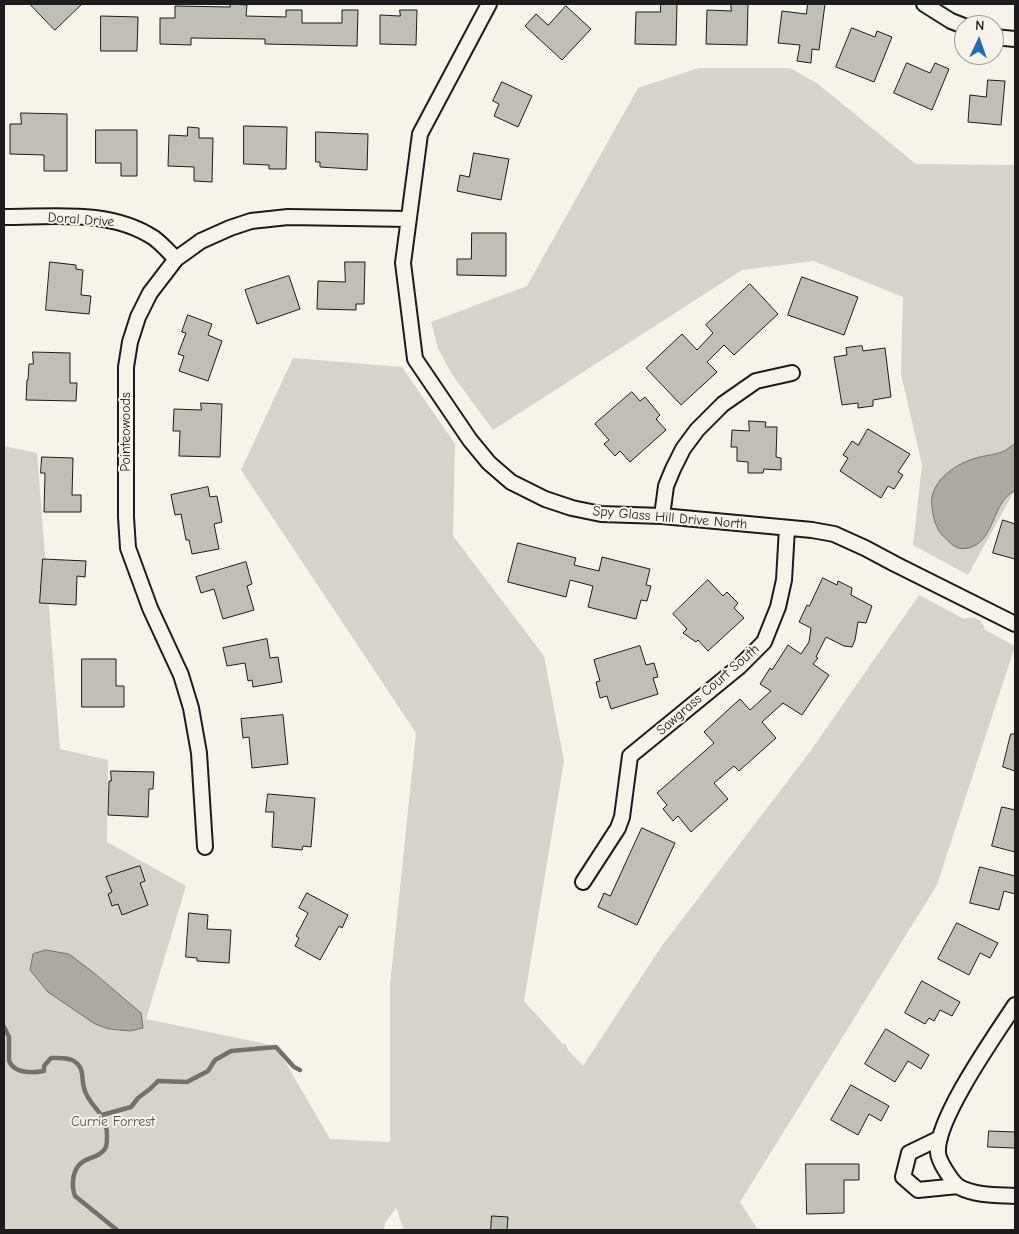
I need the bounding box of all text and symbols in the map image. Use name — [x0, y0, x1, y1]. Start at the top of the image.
north arrow — [954, 15, 1004, 65]
text: N — [975, 17, 985, 34]
street label: Doral Drive — [47, 209, 115, 231]
street label: Pointeowoods — [118, 392, 134, 472]
street label: Spy Glass Hill Drive North — [592, 503, 748, 533]
street label: Sawgrass Court South — [653, 641, 763, 739]
park label: Currie Forrest — [71, 1114, 155, 1130]

